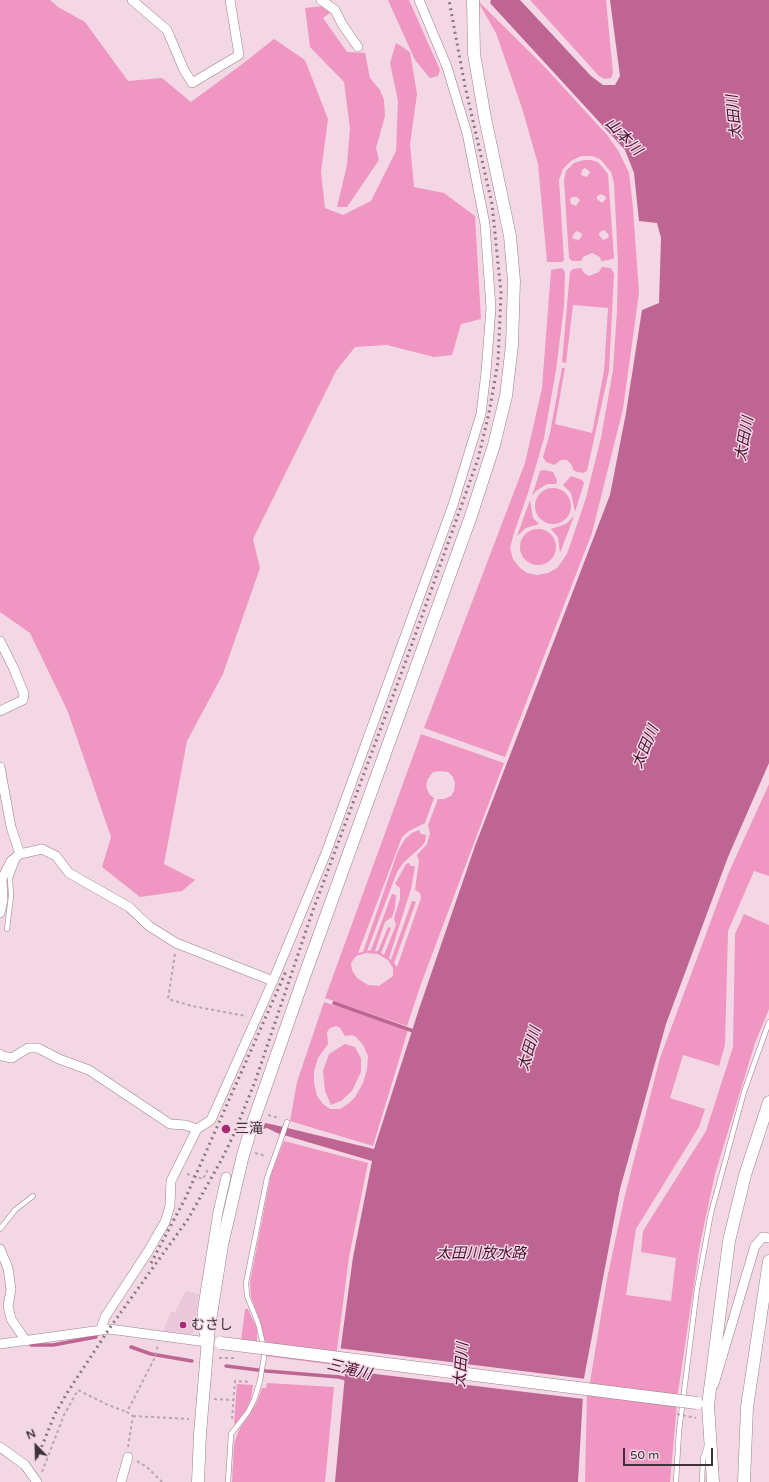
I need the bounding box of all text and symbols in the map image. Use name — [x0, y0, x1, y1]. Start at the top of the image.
water label: 太田川 — [724, 94, 746, 140]
water label: 山本川 — [601, 115, 645, 159]
water label: 太田川 — [732, 415, 758, 463]
water label: 太田川 — [629, 723, 663, 771]
water label: 太田川 — [515, 1025, 545, 1073]
place label: 三滝 — [235, 1121, 263, 1137]
marker: 三滝 — [220, 1123, 232, 1135]
water label: 太田川放水路 — [436, 1245, 526, 1263]
place label: むさし — [191, 1317, 233, 1333]
marker: むさし — [178, 1320, 188, 1330]
water label: 太田川 — [451, 1342, 473, 1388]
water label: 三滝川 — [325, 1356, 373, 1384]
north arrow — [16, 1426, 56, 1466]
text: N — [25, 1427, 38, 1442]
scale bar — [625, 1440, 715, 1466]
text: 50 m — [630, 1448, 659, 1462]

